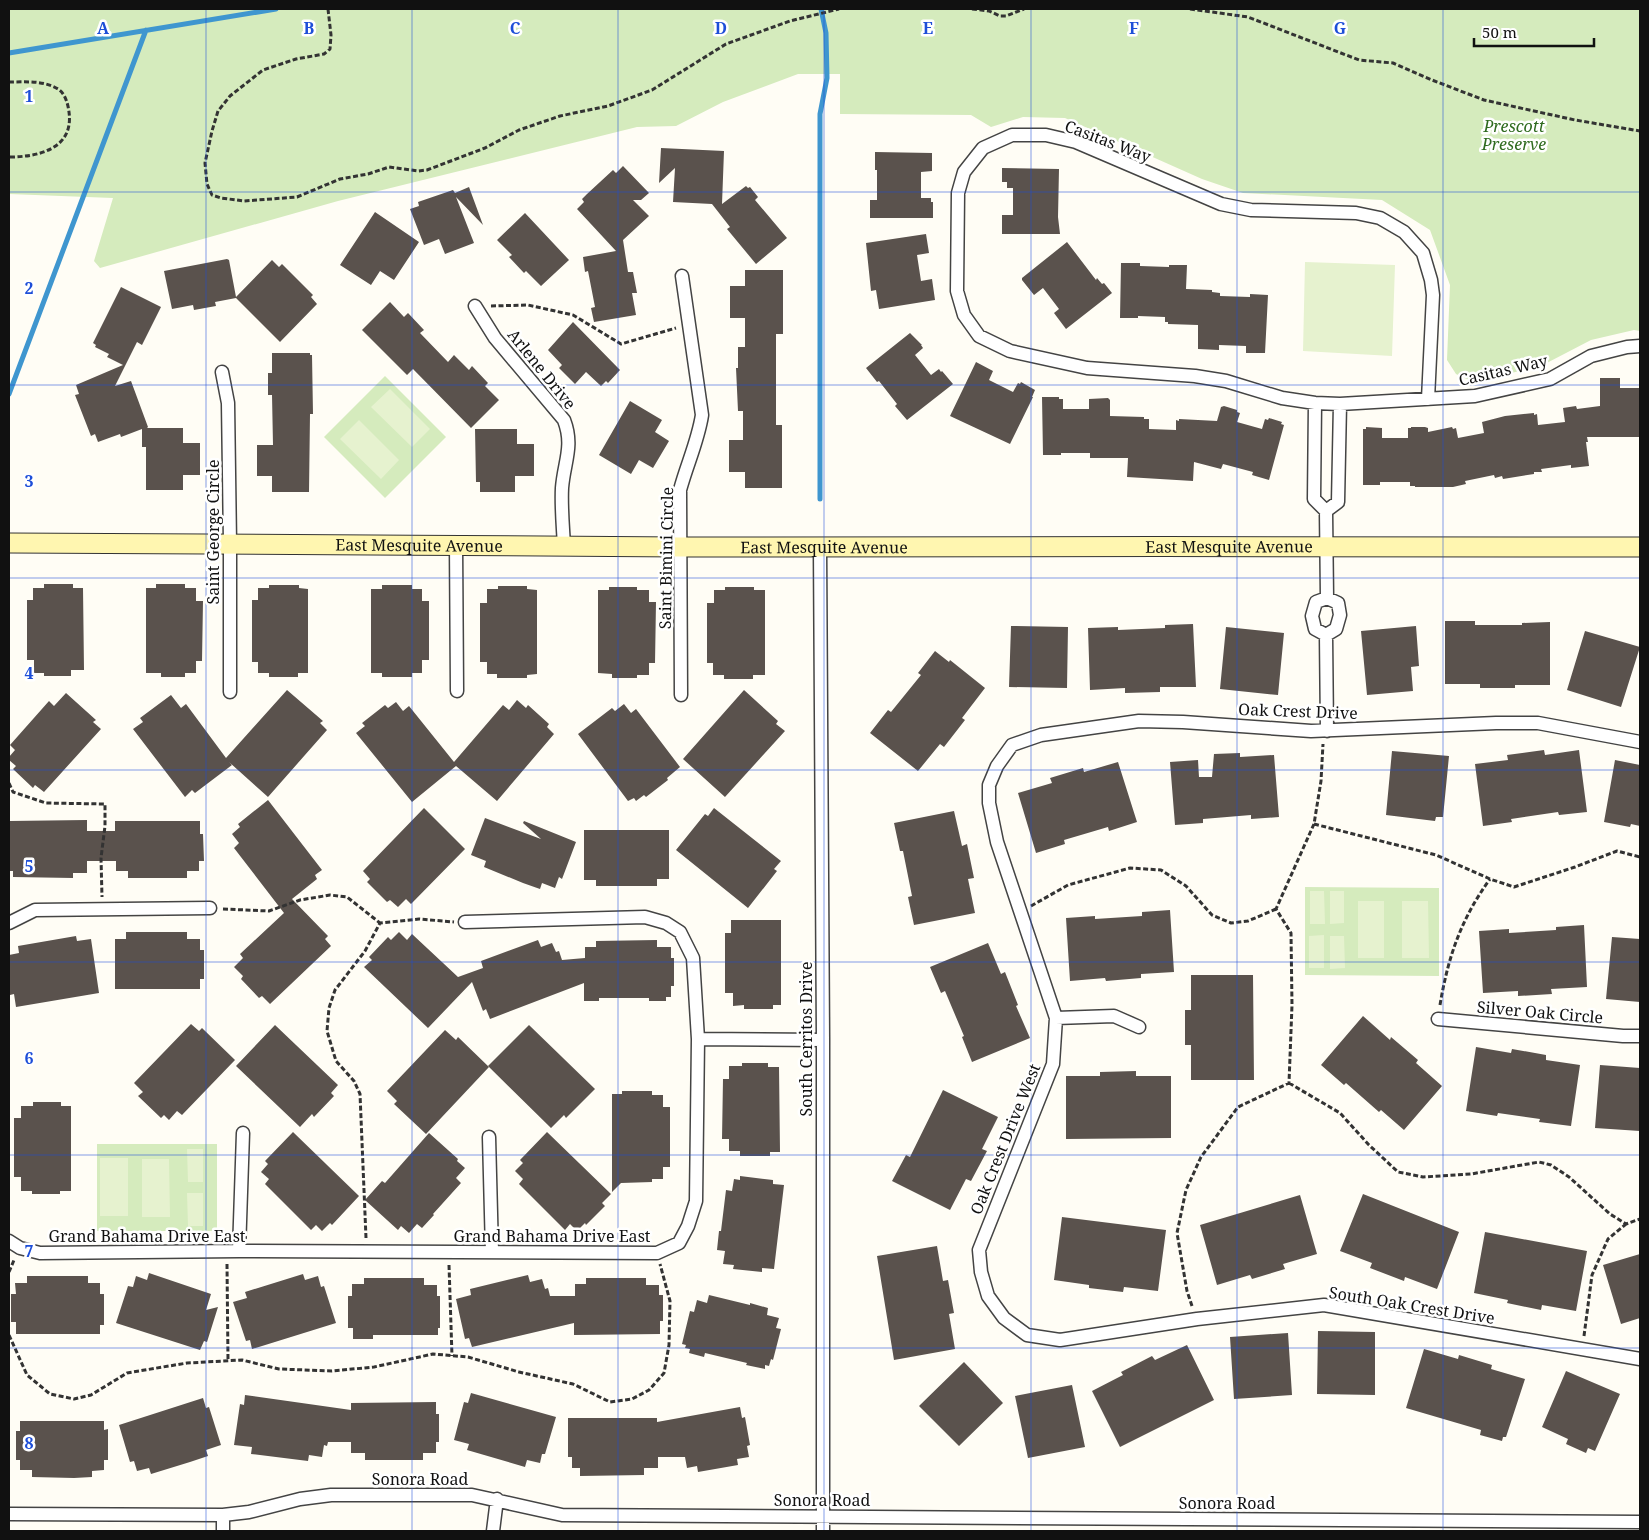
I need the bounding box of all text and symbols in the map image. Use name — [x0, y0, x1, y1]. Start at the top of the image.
scale bar — [1474, 15, 1594, 47]
text: A — [97, 17, 110, 39]
text: B — [304, 17, 315, 39]
text: C — [510, 17, 521, 39]
text: D — [715, 17, 727, 39]
text: E — [923, 17, 933, 39]
text: F — [1129, 17, 1139, 39]
text: G — [1334, 17, 1346, 39]
text: 50 m — [1482, 22, 1517, 42]
text: 1 — [24, 85, 34, 107]
street label: Casitas Way — [1062, 115, 1155, 168]
park label: Prescott Preserve — [1481, 115, 1546, 155]
text: 2 — [24, 277, 34, 299]
street label: Arlene Drive — [503, 324, 581, 414]
street label: Casitas Way — [1456, 349, 1551, 391]
street label: Saint George Circle — [202, 460, 224, 604]
text: 3 — [24, 470, 34, 492]
street label: Saint Bimini Circle — [654, 487, 678, 629]
street label: East Mesquite Avenue — [335, 534, 503, 557]
street label: East Mesquite Avenue — [1145, 535, 1313, 558]
street label: East Mesquite Avenue — [740, 536, 908, 558]
text: 4 — [24, 662, 34, 684]
street label: Oak Crest Drive — [1238, 698, 1358, 724]
text: 5 — [24, 855, 34, 877]
street label: South Cerritos Drive — [795, 962, 817, 1116]
street label: Silver Oak Circle — [1476, 996, 1604, 1028]
text: 6 — [24, 1047, 34, 1069]
street label: Oak Crest Drive West — [965, 1060, 1045, 1218]
street label: Grand Bahama Drive East — [49, 1225, 246, 1247]
street label: Grand Bahama Drive East — [454, 1225, 651, 1247]
text: 7 — [24, 1240, 34, 1262]
street label: South Oak Crest Drive — [1328, 1281, 1496, 1329]
text: 8 — [24, 1432, 34, 1454]
street label: Sonora Road — [372, 1468, 468, 1490]
street label: Sonora Road — [774, 1489, 870, 1511]
street label: Sonora Road — [1179, 1492, 1275, 1514]

